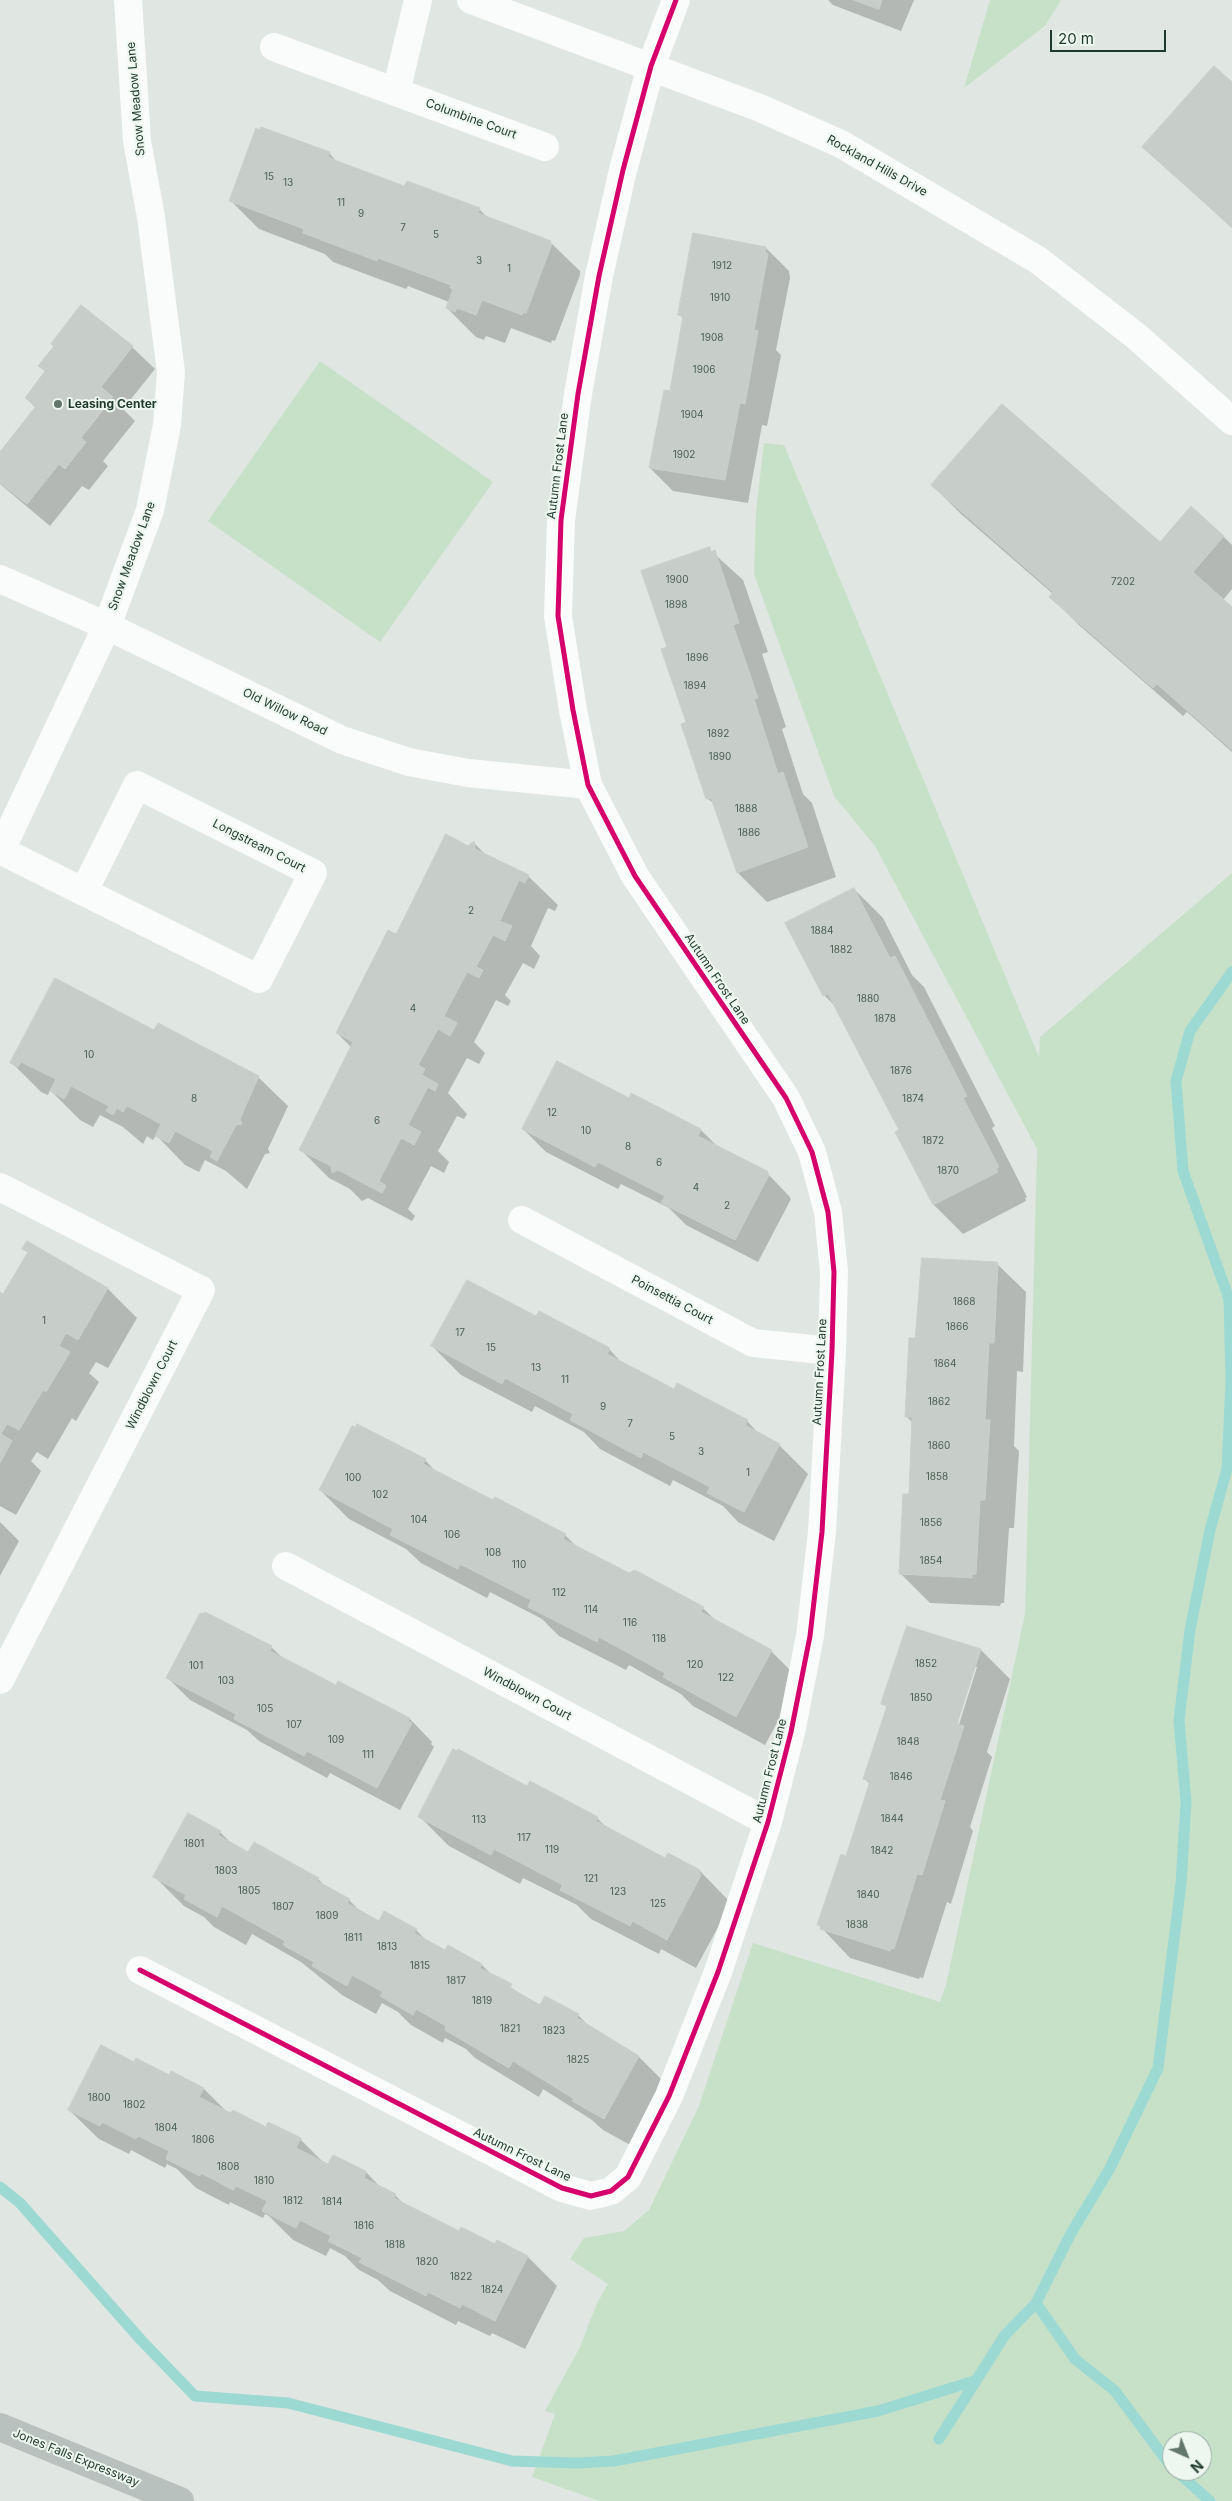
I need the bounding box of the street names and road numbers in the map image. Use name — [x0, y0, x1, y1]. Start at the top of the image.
street label: Snow Meadow Lane — [124, 41, 148, 157]
street label: Columbine Court — [423, 96, 519, 142]
street label: Rockland Hills Drive — [824, 132, 930, 200]
street label: Autumn Frost Lane — [544, 412, 572, 520]
street label: Snow Meadow Lane — [106, 500, 158, 612]
street label: Old Willow Road — [240, 685, 330, 739]
street label: Longstream Court — [210, 816, 308, 876]
street label: Autumn Frost Lane — [681, 931, 753, 1027]
street label: Poinsettia Court — [629, 1272, 715, 1328]
street label: Autumn Frost Lane — [810, 1318, 830, 1426]
street label: Windblown Court — [123, 1338, 181, 1432]
street label: Windblown Court — [480, 1665, 574, 1723]
street label: Autumn Frost Lane — [750, 1717, 790, 1825]
street label: Autumn Frost Lane — [471, 2125, 573, 2185]
street label: Jones Falls Expressway — [11, 2426, 141, 2490]

